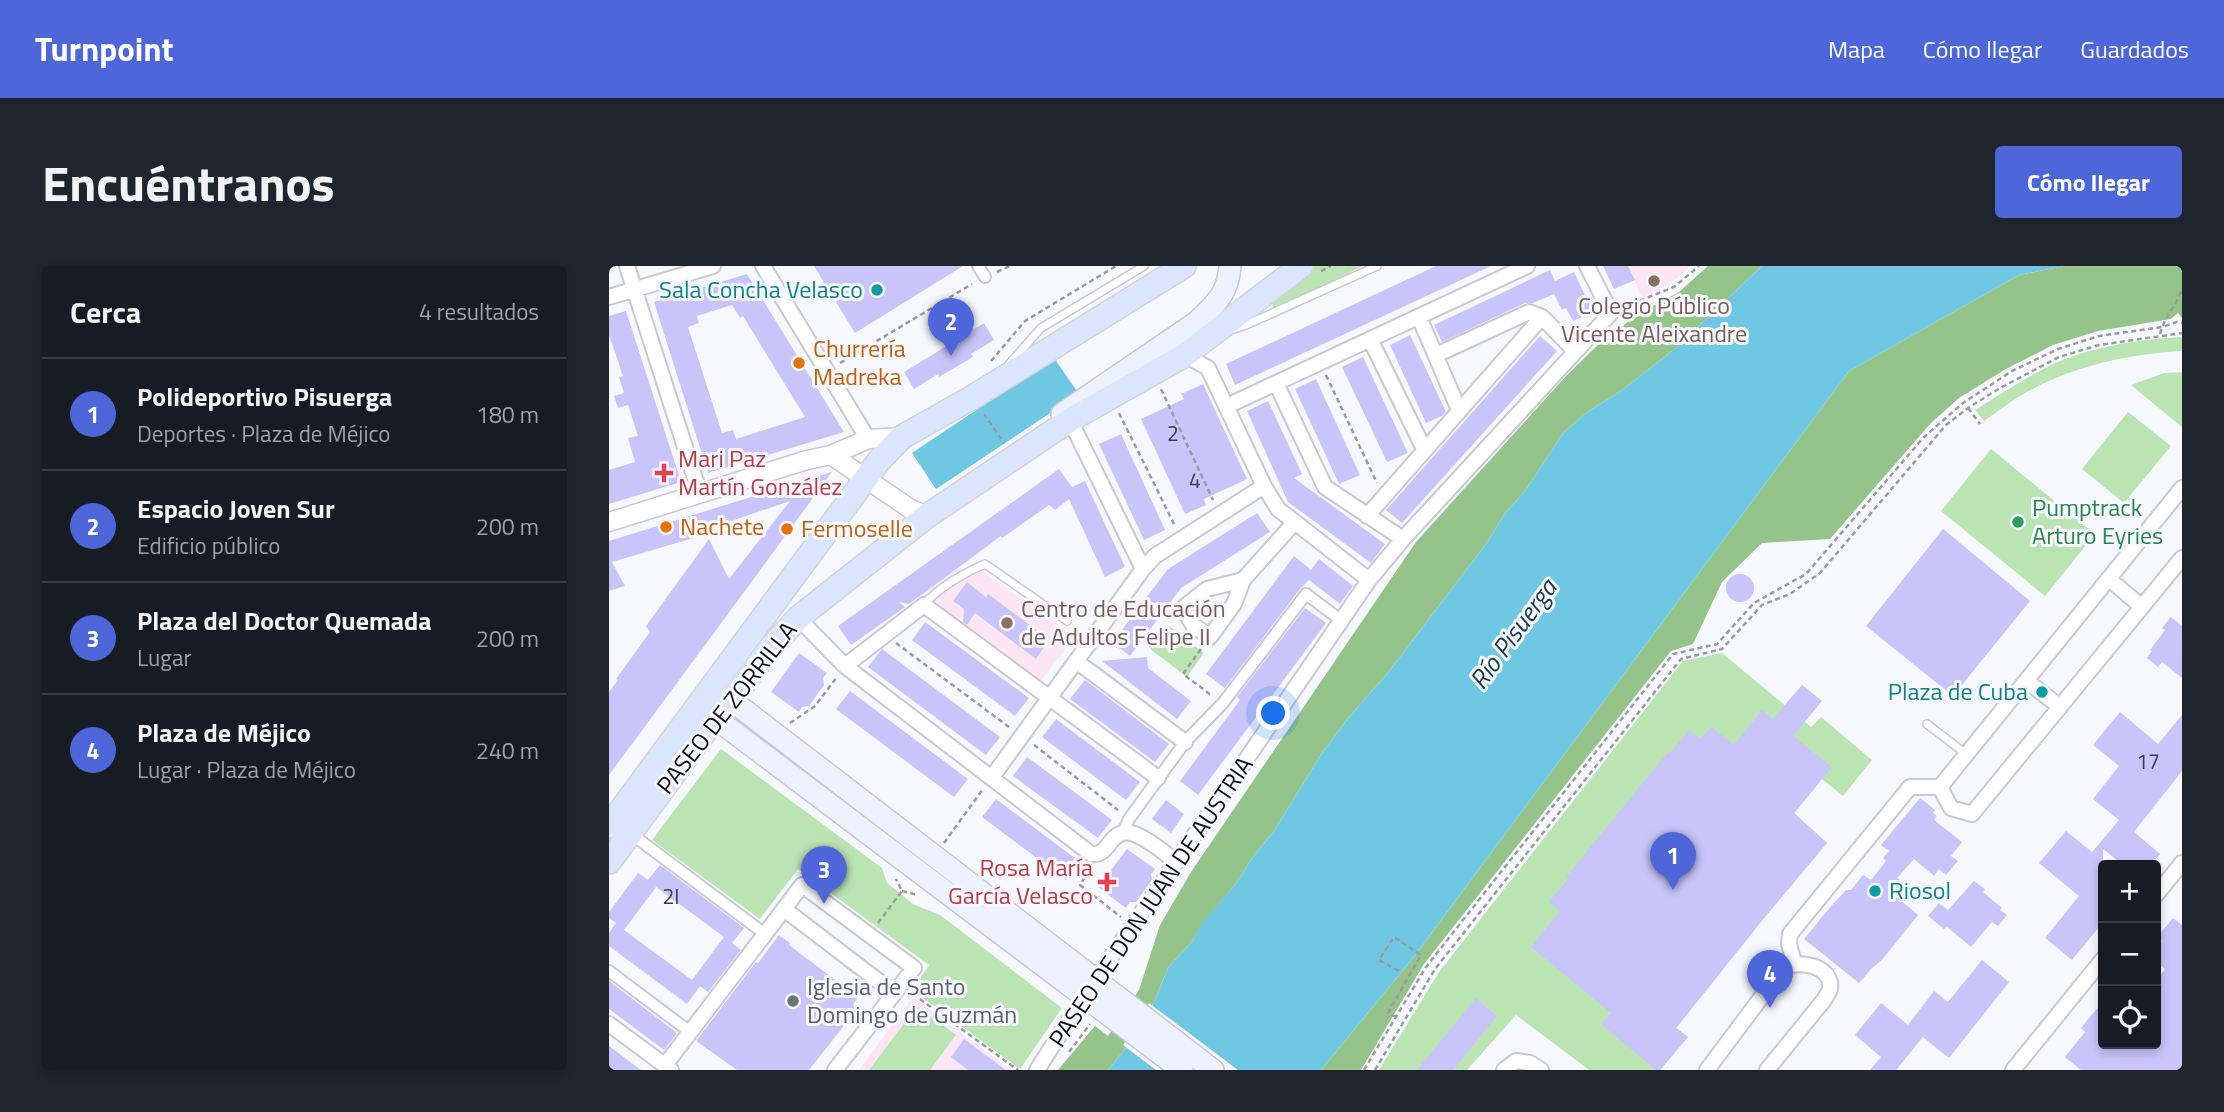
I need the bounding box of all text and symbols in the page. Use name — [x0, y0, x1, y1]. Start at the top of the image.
text: Turnpoint — [35, 24, 174, 74]
text: Mapa — [1828, 31, 1885, 67]
text: Cómo llegar — [1923, 31, 2042, 67]
text: Guardados — [2080, 31, 2189, 67]
text: Encuéntranos — [42, 145, 335, 220]
button: Cómo llegar — [1995, 146, 2182, 218]
place label: Sala Concha Velasco — [659, 271, 863, 307]
marker: Colegio Público Vicente Aleixandre — [1646, 273, 1662, 289]
marker: Sala Concha Velasco — [869, 282, 885, 298]
place label: Colegio Público Vicente Aleixandre — [1561, 287, 1747, 351]
text: Cerca — [70, 289, 141, 335]
text: 4 resultados — [419, 294, 539, 329]
pin: 2 — [928, 298, 974, 356]
place label: Churrería Madreka — [813, 330, 906, 394]
marker: Churrería Madreka — [791, 355, 807, 371]
text: Polideportivo Pisuerga — [137, 377, 392, 416]
text: 1 — [87, 397, 99, 432]
text: 180 m — [476, 397, 539, 432]
text: Deportes · Plaza de Méjico — [137, 416, 390, 451]
house number: 2 — [1167, 417, 1179, 449]
place label: Mari Paz Martín González — [678, 440, 842, 504]
house number: 4 — [1189, 464, 1201, 496]
marker: Mari Paz Martín González — [656, 465, 672, 481]
text: Espacio Joven Sur — [137, 489, 335, 528]
place label: Pumptrack Arturo Eyries — [2032, 489, 2163, 553]
place label: Nachete — [680, 508, 764, 544]
text: 2 — [87, 509, 99, 544]
text: 200 m — [476, 509, 539, 544]
place label: Fermoselle — [801, 510, 913, 546]
marker: Pumptrack Arturo Eyries — [2010, 514, 2026, 530]
marker: Nachete — [658, 519, 674, 535]
marker: Fermoselle — [779, 521, 795, 537]
text: Edificio público — [137, 528, 280, 563]
water label: Río Pisuerga — [1459, 569, 1567, 697]
place label: Centro de Educación de Adultos Felipe II — [1021, 590, 1226, 654]
text: Plaza del Doctor Quemada — [137, 601, 432, 640]
street label: PASEO DE ZORRILLA — [647, 613, 805, 801]
marker: Centro de Educación de Adultos Felipe II — [999, 615, 1015, 631]
text: 3 — [87, 621, 99, 656]
text: 200 m — [476, 621, 539, 656]
text: Lugar — [137, 640, 191, 675]
place label: Plaza de Cuba — [1888, 673, 2028, 709]
marker: Plaza de Cuba — [2034, 684, 2050, 700]
your location — [1256, 696, 1290, 730]
text: Plaza de Méjico — [137, 713, 311, 752]
text: 4 — [87, 733, 99, 768]
text: 240 m — [476, 733, 539, 768]
house number: 17 — [2136, 745, 2160, 777]
street label: PASEO DE DON JUAN DE AUSTRIA — [1039, 749, 1261, 1054]
text: Lugar · Plaza de Méjico — [137, 752, 356, 787]
pin: 1 — [1650, 832, 1696, 890]
pin: 3 — [801, 846, 847, 904]
place label: Rosa María García Velasco — [948, 849, 1093, 913]
map controls — [2098, 860, 2161, 1049]
button: + — [2098, 860, 2161, 923]
place label: Riosol — [1889, 872, 1951, 908]
marker: Rosa María García Velasco — [1099, 874, 1115, 890]
house number: 2I — [663, 880, 679, 912]
marker: Riosol — [1867, 883, 1883, 899]
button: − — [2098, 923, 2161, 986]
pin: 4 — [1747, 950, 1793, 1008]
place label: Iglesia de Santo Domingo de Guzmán — [807, 968, 1017, 1032]
button: locate — [2098, 986, 2161, 1049]
marker: Iglesia de Santo Domingo de Guzmán — [785, 993, 801, 1009]

